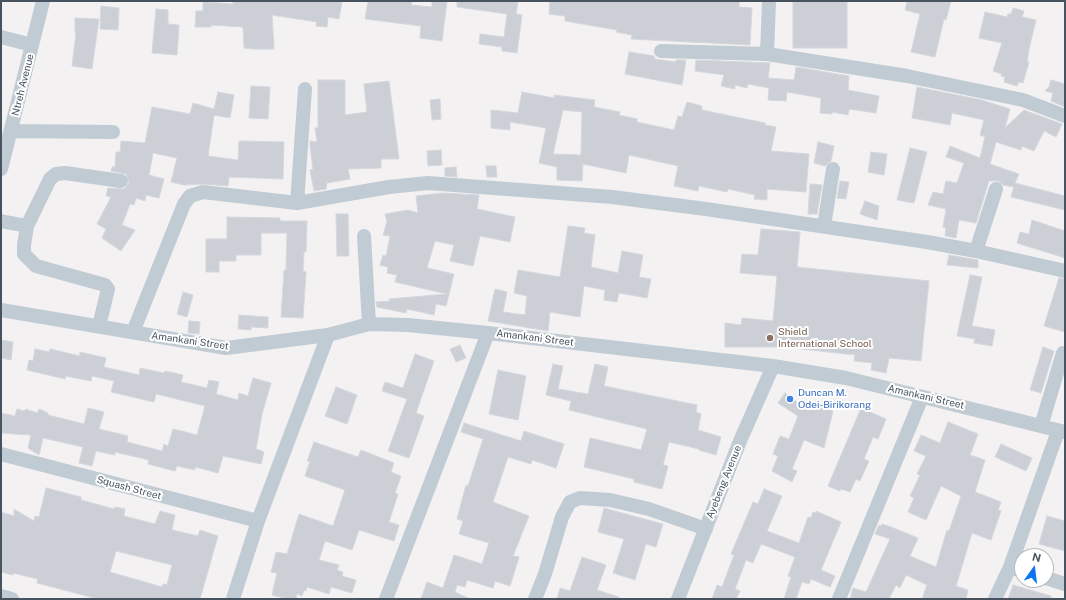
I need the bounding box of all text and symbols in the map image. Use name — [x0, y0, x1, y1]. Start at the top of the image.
street label: Ntreh Avenue — [10, 53, 36, 117]
place label: Shield International School — [778, 326, 872, 350]
street label: Amankani Street — [496, 327, 574, 349]
street label: Amankani Street — [151, 330, 229, 352]
marker: Shield International School — [765, 333, 775, 343]
street label: Amankani Street — [887, 382, 965, 412]
place label: Duncan M. Odei-Birikorang — [798, 387, 871, 410]
marker: Duncan M. Odei-Birikorang — [785, 394, 795, 404]
street label: Ayebeng Avenue — [704, 444, 744, 520]
street label: Squash Street — [95, 474, 163, 502]
north arrow — [1014, 548, 1054, 588]
text: N — [1031, 550, 1042, 564]

